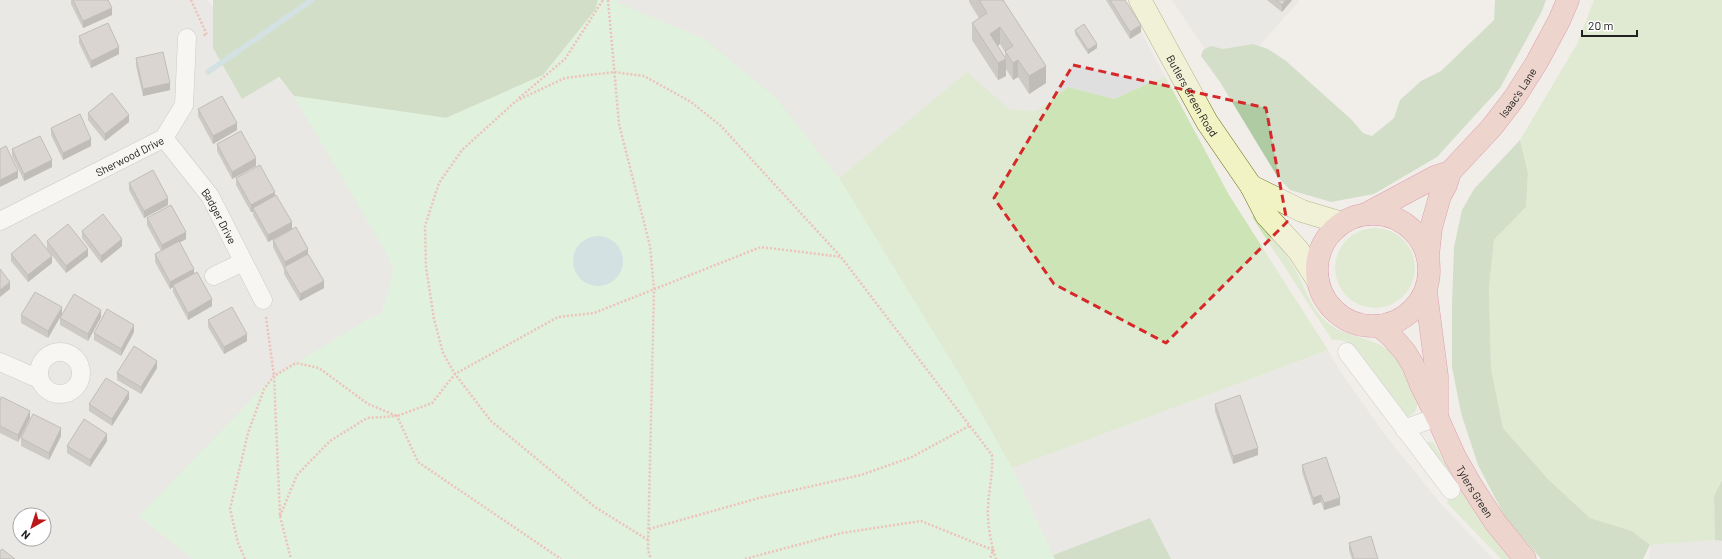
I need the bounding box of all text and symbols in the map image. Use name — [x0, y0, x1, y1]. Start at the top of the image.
scale bar — [1582, 12, 1637, 38]
text: 20 m — [1588, 18, 1614, 32]
street label: Butlers Green Road — [1165, 52, 1221, 139]
street label: Isaac's Lane — [1496, 65, 1539, 120]
street label: Sherwood Drive — [93, 133, 166, 178]
street label: Badger Drive — [200, 185, 240, 246]
street label: Tylers Green — [1454, 463, 1497, 520]
north arrow — [12, 507, 52, 547]
text: N — [18, 528, 32, 543]

